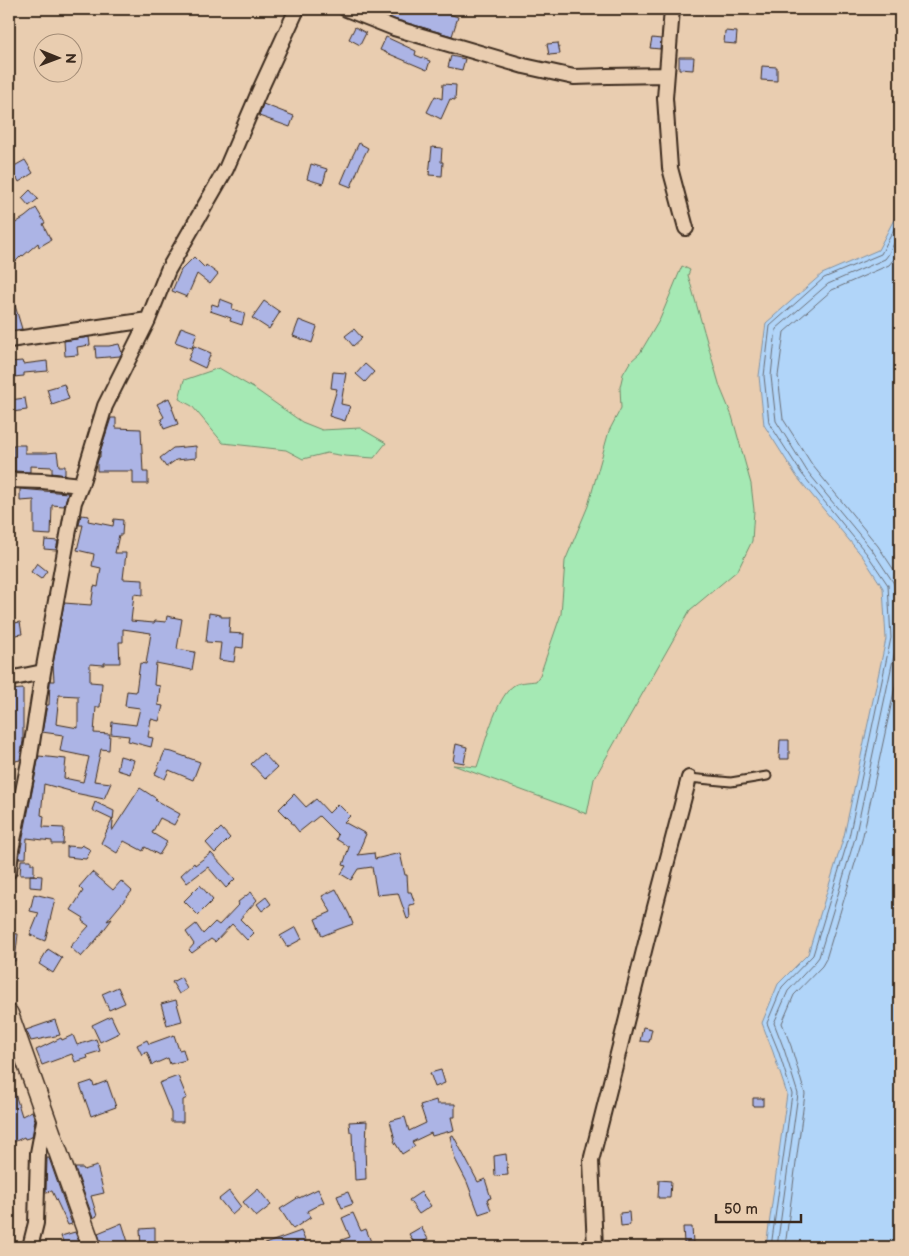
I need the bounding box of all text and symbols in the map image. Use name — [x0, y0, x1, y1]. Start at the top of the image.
north arrow — [32, 32, 82, 82]
text: N — [62, 53, 79, 64]
scale bar — [716, 1191, 802, 1223]
text: 50 m — [724, 1200, 758, 1219]

